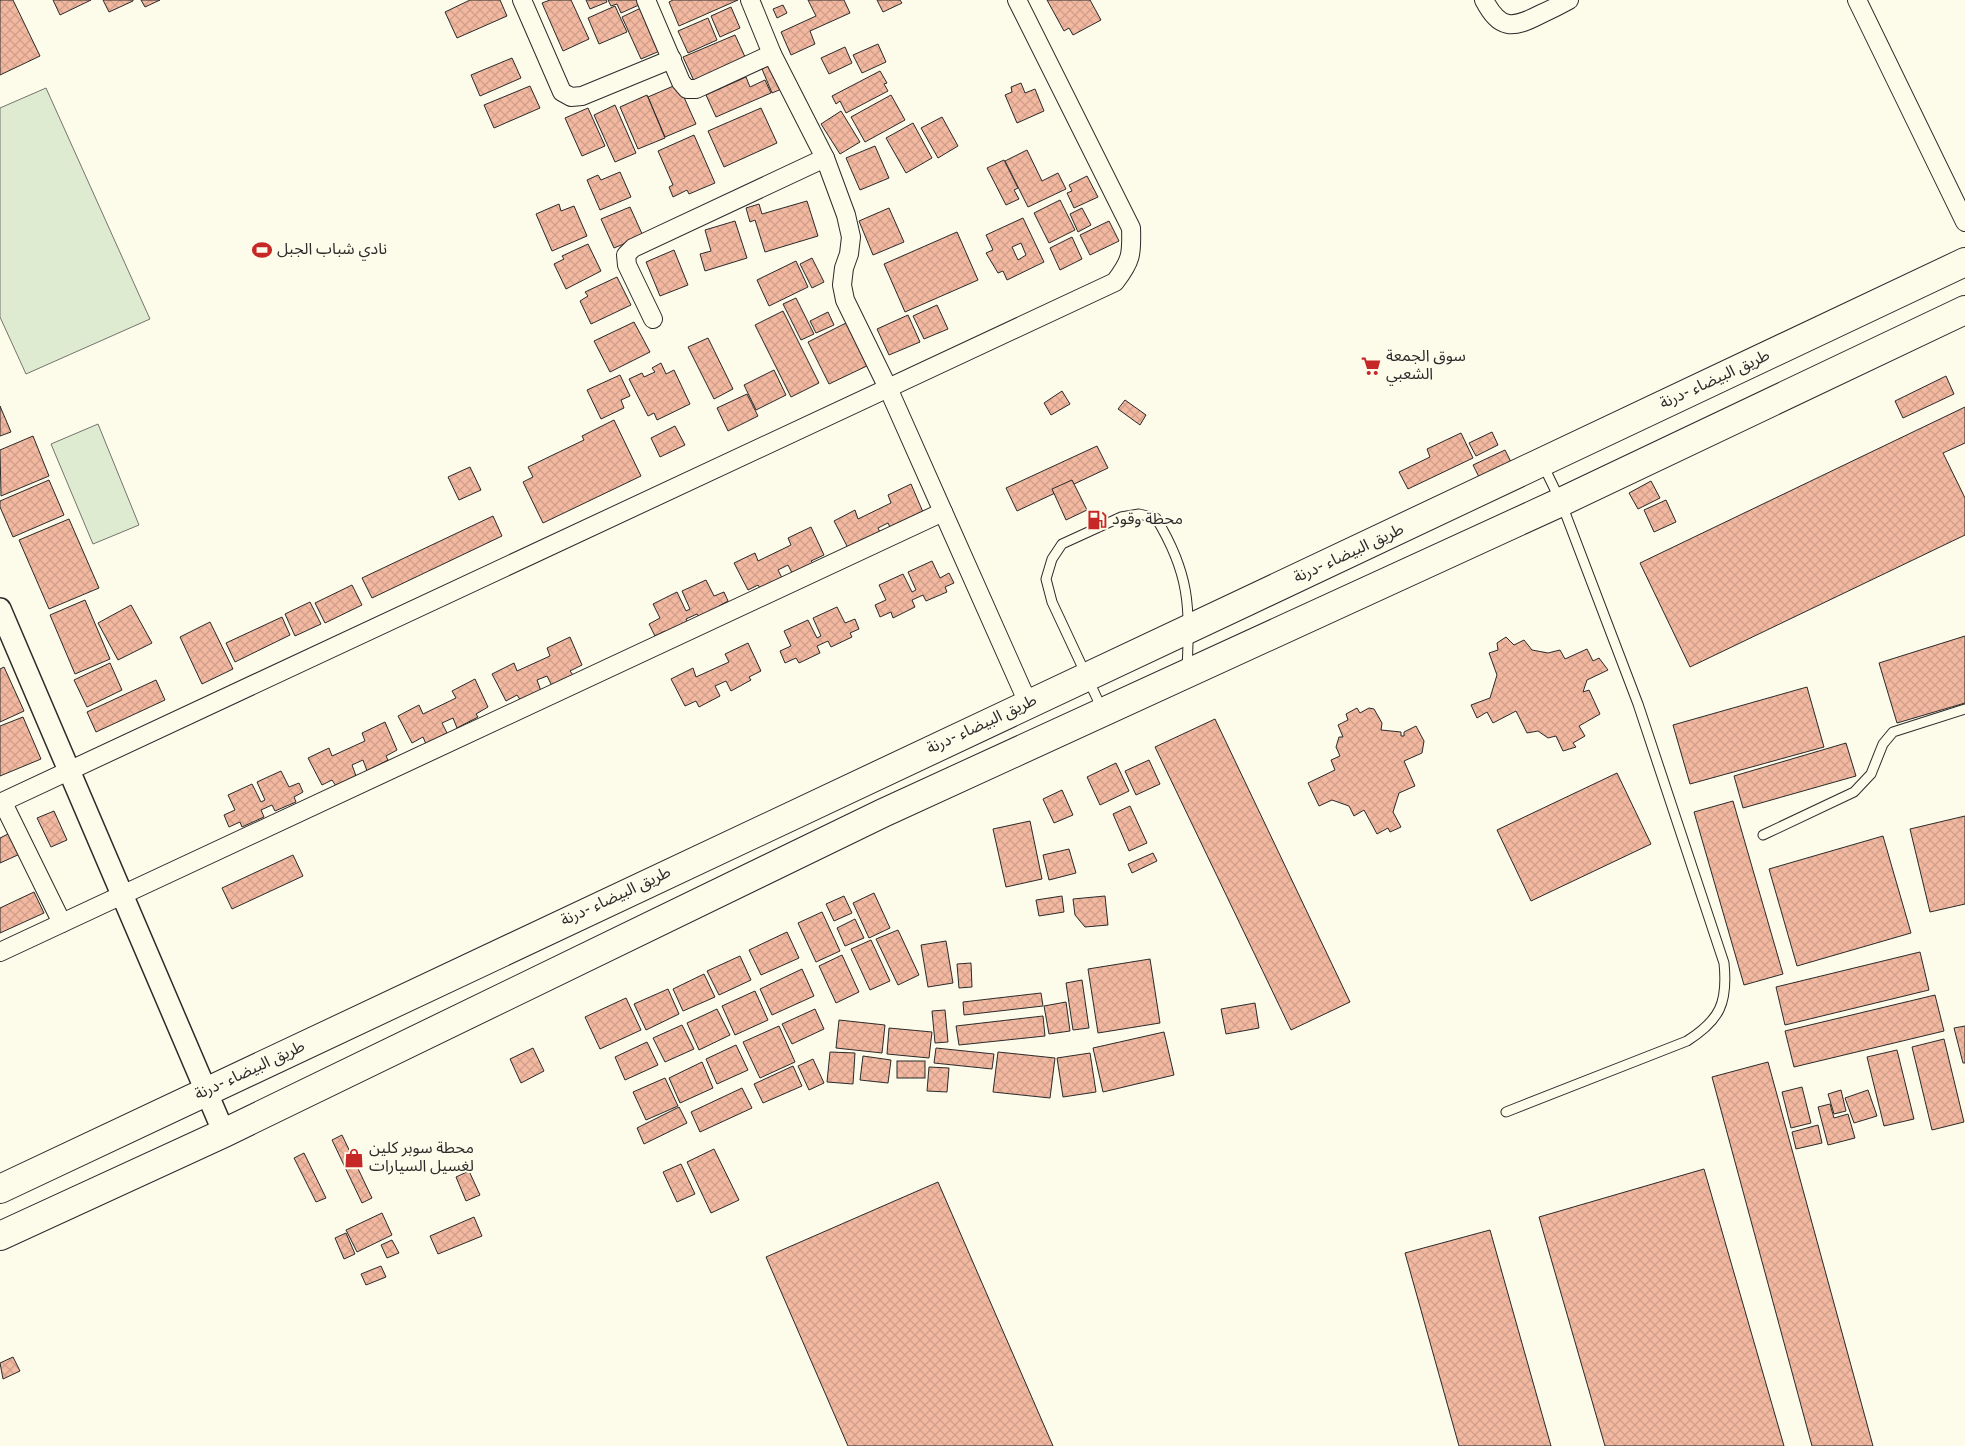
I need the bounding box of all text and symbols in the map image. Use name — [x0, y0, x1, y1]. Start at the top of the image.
sports icon: نادي شباب الجبل — [251, 239, 273, 261]
place label: نادي شباب الجبل — [277, 240, 387, 261]
street label: طريق البيضاء -درنة — [1657, 346, 1773, 414]
place label: سوق الجمعة الشعبي — [1386, 347, 1466, 386]
supermarket icon: سوق الجمعة الشعبي — [1360, 355, 1382, 377]
fuel station icon: محطة وقود — [1086, 509, 1108, 531]
place label: محطة وقود — [1112, 510, 1183, 530]
street label: طريق البيضاء -درنة — [1291, 520, 1407, 588]
street label: طريق البيضاء -درنة — [924, 691, 1040, 759]
street label: طريق البيضاء -درنة — [558, 863, 674, 931]
street label: طريق البيضاء -درنة — [192, 1037, 308, 1105]
place label: محطة سوبر كلين لغسيل السيارات — [369, 1139, 474, 1177]
shop icon: محطة سوبر كلين لغسيل السيارات — [343, 1147, 365, 1169]

